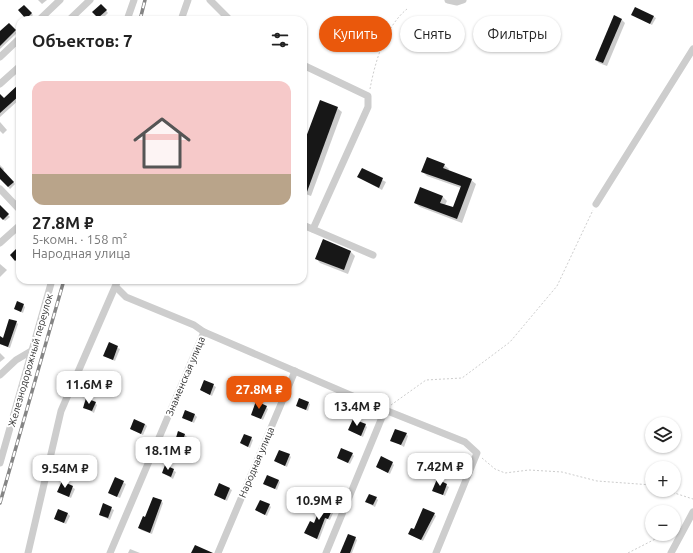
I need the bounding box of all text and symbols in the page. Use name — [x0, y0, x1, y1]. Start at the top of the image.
chip: Купить — [319, 16, 392, 52]
chip: Снять — [400, 16, 465, 52]
chip: Фильтры — [473, 16, 561, 52]
icon: filters — [269, 29, 291, 51]
text: Объектов: 7 — [32, 31, 132, 50]
icon: home — [126, 107, 198, 179]
text: 27.8M ₽ — [32, 213, 94, 232]
text: 5-комн. · 158 m² — [32, 232, 127, 246]
text: Народная улица — [32, 246, 130, 260]
street label: Железнодорожный переулок — [6, 292, 55, 428]
street label: Знаменская улица — [164, 335, 207, 418]
pin: 11.6M ₽ — [52, 371, 126, 405]
pin: 27.8M ₽ — [222, 376, 296, 410]
text: 11.6M ₽ — [65, 377, 113, 391]
text: 27.8M ₽ — [235, 382, 283, 396]
pin: 13.4M ₽ — [320, 393, 394, 427]
text: 13.4M ₽ — [333, 399, 381, 413]
map controls — [645, 417, 681, 541]
button: layers — [645, 417, 681, 453]
street label: Народная улица — [237, 425, 276, 499]
pin: 18.1M ₽ — [131, 437, 205, 471]
text: 18.1M ₽ — [144, 443, 192, 457]
pin: 7.42M ₽ — [403, 453, 477, 487]
pin: 9.54M ₽ — [28, 455, 102, 489]
text: 7.42M ₽ — [416, 459, 464, 473]
text: 9.54M ₽ — [41, 461, 89, 475]
button: + — [645, 461, 681, 497]
pin: 10.9M ₽ — [282, 487, 356, 521]
text: 10.9M ₽ — [295, 493, 343, 507]
button: − — [645, 505, 681, 541]

